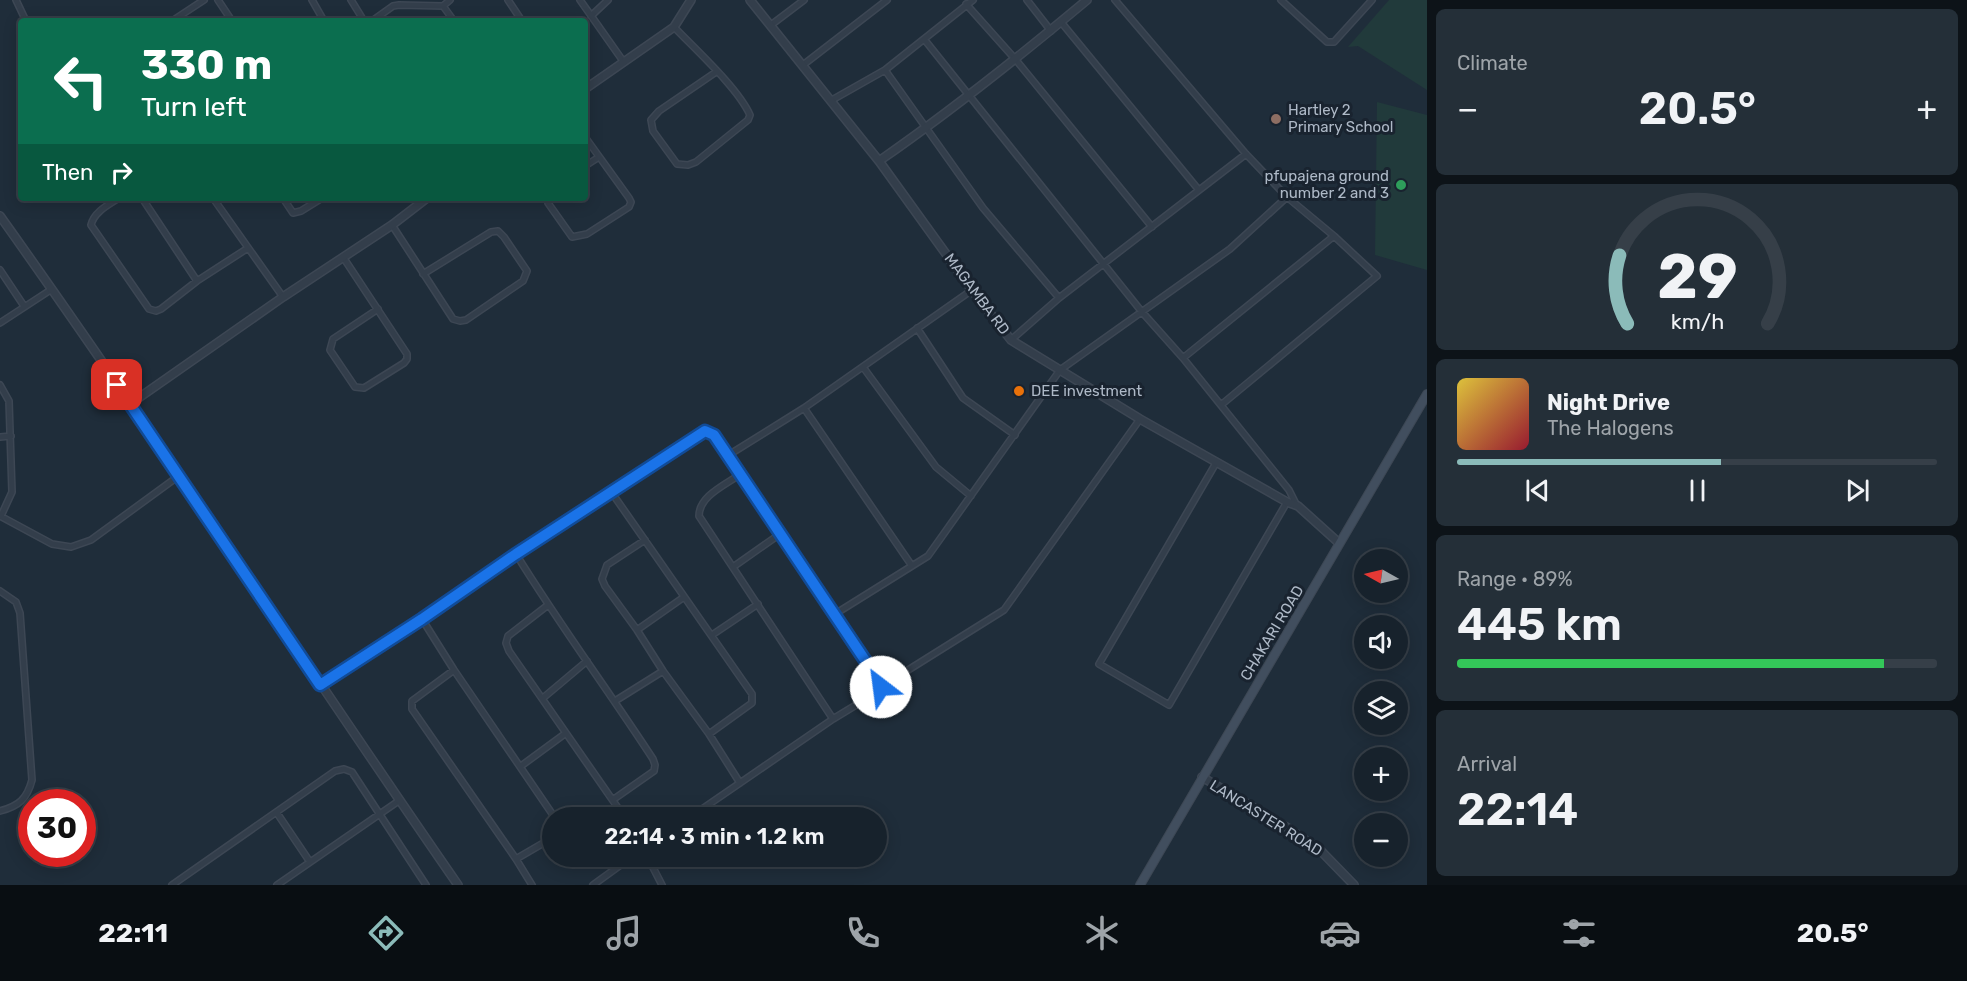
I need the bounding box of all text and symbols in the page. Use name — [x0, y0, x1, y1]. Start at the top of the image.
text: 330 m — [141, 40, 272, 90]
icon: left — [42, 42, 120, 120]
text: Climate — [1457, 51, 1528, 75]
text: 20.5° — [1639, 82, 1756, 135]
text: − — [1457, 89, 1478, 128]
text: + — [1916, 89, 1937, 128]
text: Turn left — [141, 91, 246, 123]
place label: Hartley 2 Primary School — [1288, 101, 1393, 136]
marker: Hartley 2 Primary School — [1269, 112, 1283, 126]
icon: right — [105, 156, 138, 189]
text: Then — [42, 159, 93, 186]
place label: pfupajena ground number 2 and 3 — [1265, 167, 1389, 202]
marker: pfupajena ground number 2 and 3 — [1394, 178, 1408, 192]
text: 29 — [1657, 240, 1737, 314]
street label: MAGAMBA RD — [941, 250, 1013, 338]
text: km/h — [1670, 310, 1724, 335]
pin — [91, 359, 142, 410]
icon: arrive — [100, 368, 133, 401]
place label: DEE investment — [1031, 382, 1142, 400]
marker: DEE investment — [1012, 384, 1026, 398]
text: Night Drive — [1547, 389, 1670, 416]
text: The Halogens — [1547, 416, 1674, 440]
icon: previous — [1521, 474, 1554, 507]
icon: pause — [1681, 474, 1714, 507]
icon: next — [1841, 474, 1874, 507]
north arrow — [1354, 549, 1408, 603]
map controls — [1354, 549, 1408, 867]
text: Range · 89% — [1457, 567, 1573, 591]
street label: CHAKARI ROAD — [1237, 582, 1307, 684]
text: 445 km — [1457, 598, 1622, 651]
button: sound — [1354, 615, 1408, 669]
position arrow — [849, 655, 913, 719]
button: layers — [1354, 681, 1408, 735]
button: + — [1354, 747, 1408, 801]
text: Arrival — [1457, 752, 1517, 776]
street label: LANCASTER ROAD — [1206, 776, 1326, 860]
text: 22:14 — [1457, 783, 1578, 836]
speed limit sign: 30 — [18, 789, 96, 867]
button: − — [1354, 813, 1408, 867]
text: 22:14 · 3 min · 1.2 km — [604, 823, 825, 850]
icon: directions — [365, 912, 407, 954]
icon: music — [603, 912, 645, 954]
icon: phone — [842, 912, 884, 954]
icon: climate — [1081, 912, 1123, 954]
icon: car — [1319, 912, 1361, 954]
icon: filters — [1558, 912, 1600, 954]
text: 22:11 — [98, 917, 168, 949]
text: 20.5° — [1797, 917, 1869, 949]

